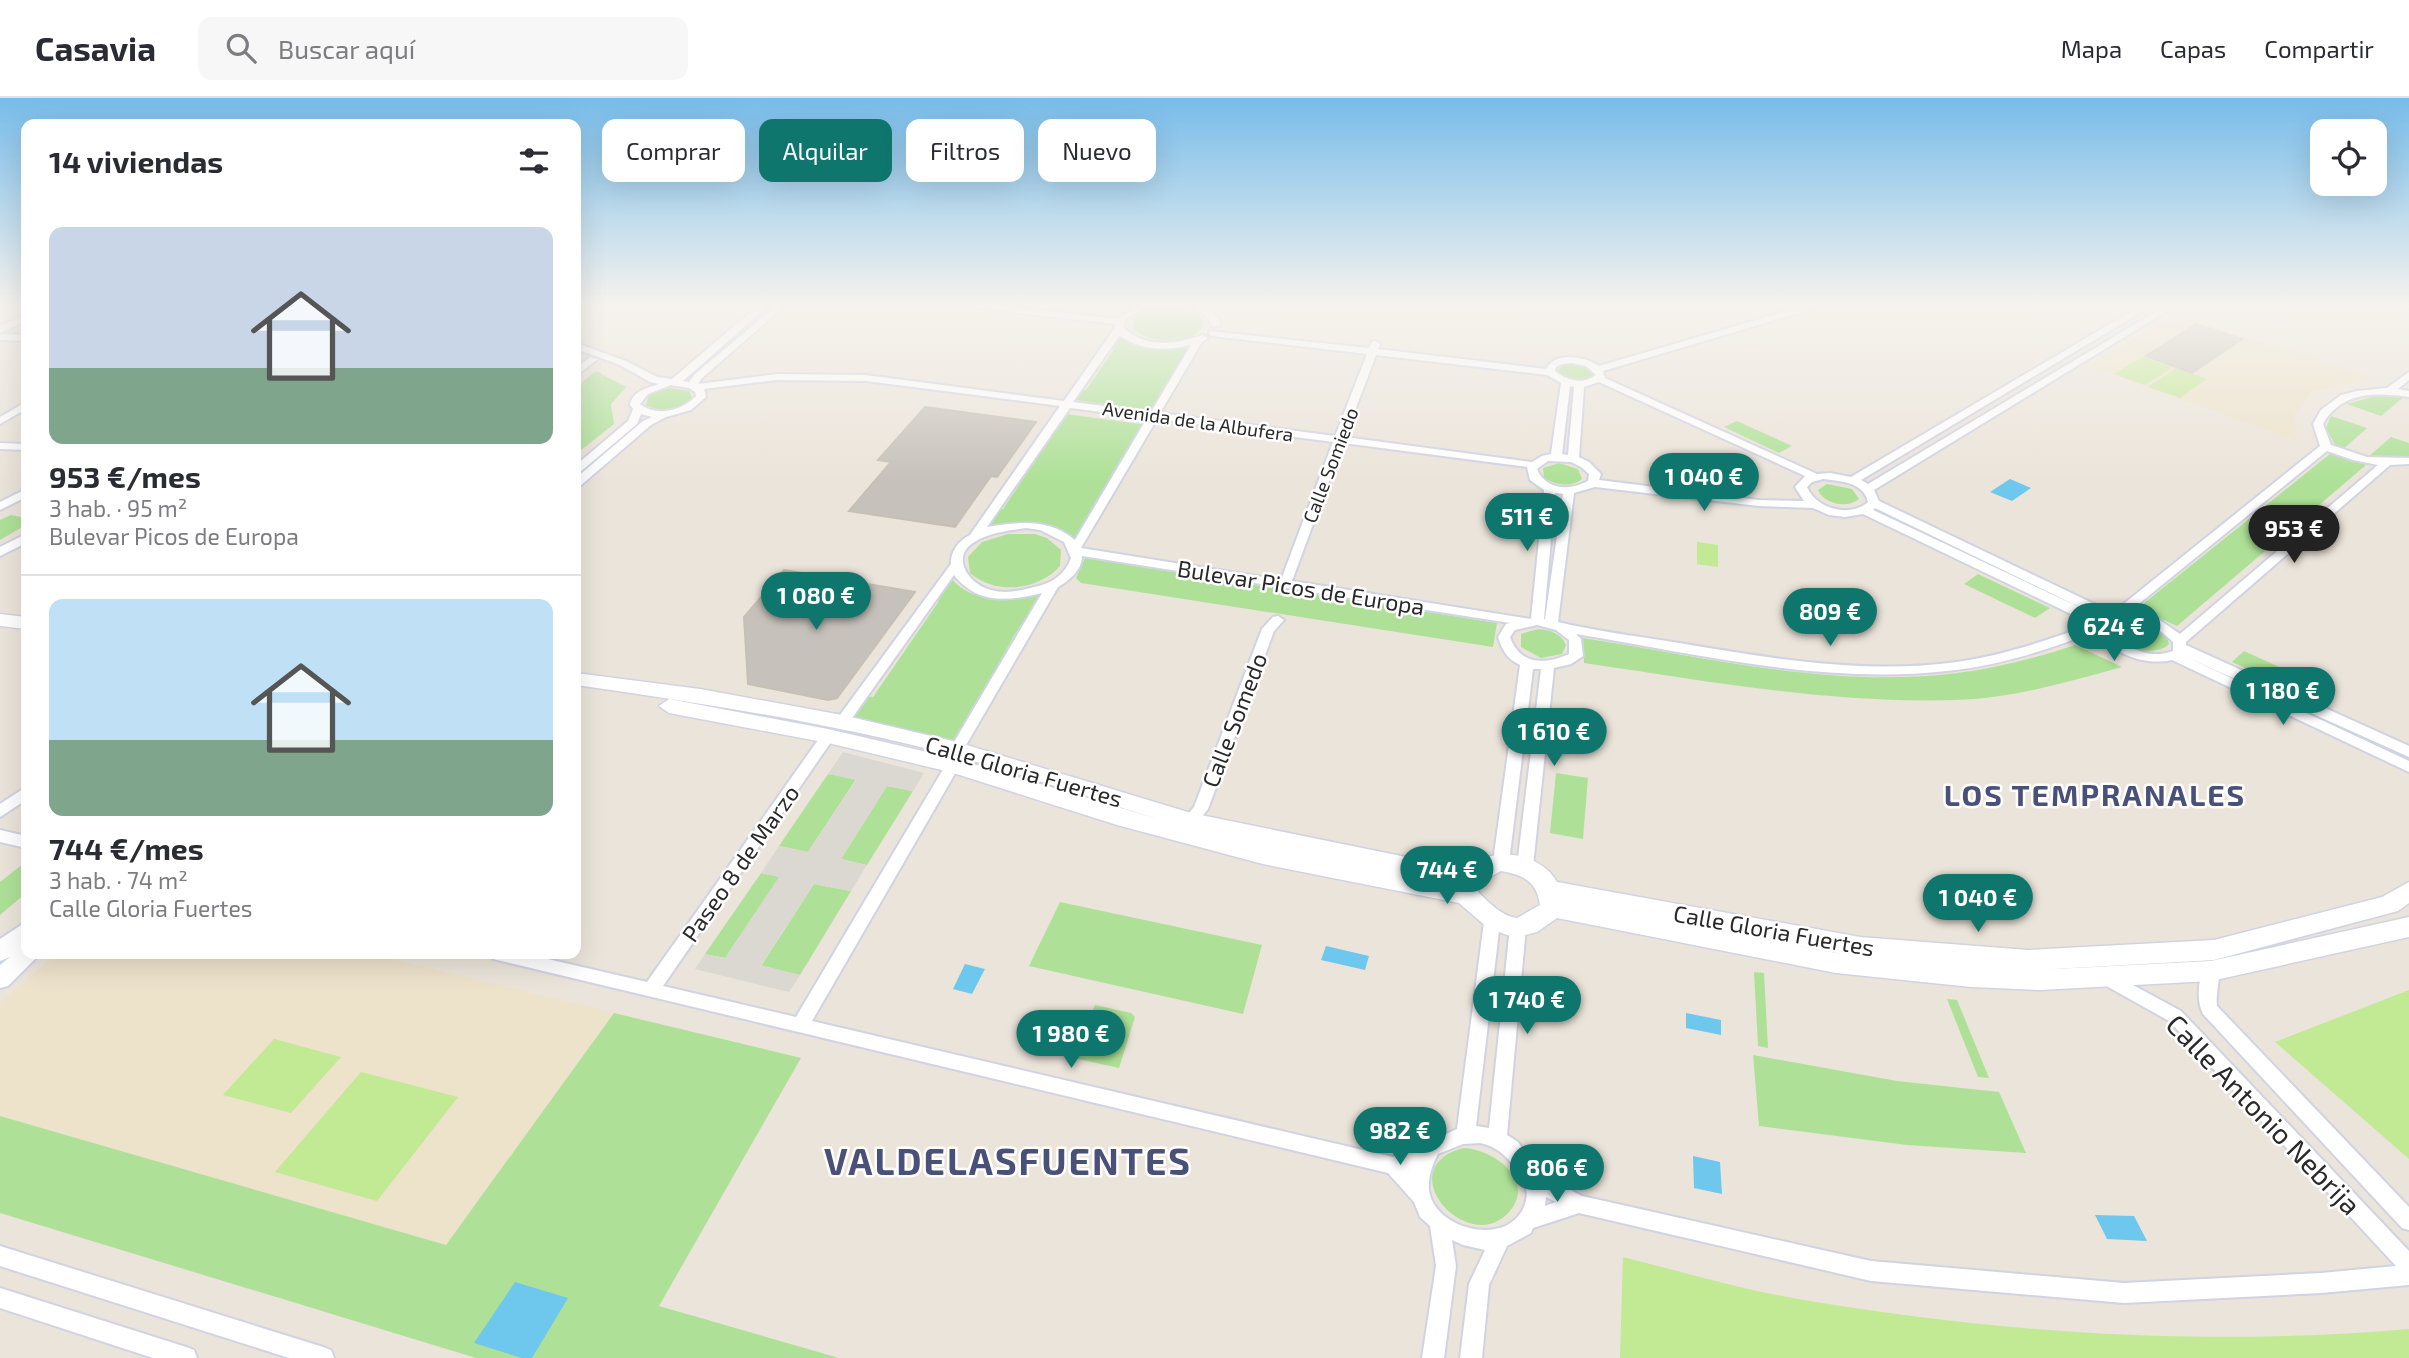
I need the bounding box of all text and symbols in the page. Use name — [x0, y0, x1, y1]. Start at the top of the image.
search box — [198, 17, 688, 80]
text: Casavia — [35, 28, 156, 68]
icon: search — [222, 29, 260, 67]
text: Buscar aquí — [278, 33, 415, 64]
text: Mapa — [2061, 34, 2122, 63]
text: Capas — [2160, 34, 2226, 63]
text: Compartir — [2264, 34, 2374, 63]
chip: Comprar — [602, 119, 745, 182]
chip: Alquilar — [759, 119, 892, 182]
chip: Filtros — [906, 119, 1024, 182]
chip: Nuevo — [1038, 119, 1156, 182]
map controls — [2310, 119, 2387, 196]
button: locate — [2310, 119, 2387, 196]
icon: filters — [515, 142, 553, 180]
text: 14 viviendas — [49, 143, 223, 179]
icon: home — [238, 273, 364, 399]
street label: Avenida de la Albufera — [1101, 396, 1295, 446]
street label: Calle Somiedo — [1297, 404, 1363, 526]
pin: 1 040 € — [1639, 454, 1769, 513]
text: 953 €/mes — [49, 458, 201, 494]
text: 1 040 € — [1665, 462, 1743, 490]
text: 3 hab. · 95 m² — [49, 494, 187, 522]
pin: 511 € — [1478, 494, 1576, 553]
text: 511 € — [1501, 502, 1553, 530]
pin: 953 € — [2245, 505, 2343, 565]
text: 953 € — [2264, 514, 2324, 542]
text: Bulevar Picos de Europa — [49, 522, 299, 550]
street label: Bulevar Picos de Europa — [1175, 554, 1427, 620]
pin: 1 080 € — [751, 573, 881, 632]
text: 1 080 € — [777, 581, 855, 609]
pin: 809 € — [1781, 588, 1879, 648]
text: 809 € — [1799, 597, 1861, 625]
pin: 624 € — [2065, 603, 2163, 663]
text: 624 € — [2083, 612, 2145, 640]
icon: home — [238, 645, 364, 771]
street label: Calle Somedo — [1196, 649, 1272, 791]
pin: 1 180 € — [2218, 668, 2348, 727]
text: 1 180 € — [2246, 676, 2320, 704]
pin: 1 610 € — [1489, 708, 1619, 768]
text: 1 610 € — [1518, 717, 1590, 745]
street label: Calle Gloria Fuertes — [922, 730, 1126, 812]
district label: LOS TEMPRANALES — [1944, 776, 2246, 812]
street label: Paseo 8 de Marzo — [676, 779, 804, 947]
text: 744 €/mes — [49, 830, 204, 866]
pin: 744 € — [1398, 846, 1496, 906]
text: 744 € — [1416, 855, 1478, 883]
text: 3 hab. · 74 m² — [49, 866, 188, 894]
pin: 1 040 € — [1913, 874, 2043, 934]
text: 1 040 € — [1939, 883, 2017, 911]
text: Calle Gloria Fuertes — [49, 894, 252, 922]
street label: Calle Gloria Fuertes — [1671, 899, 1877, 961]
pin: 1 740 € — [1462, 976, 1592, 1036]
text: 1 740 € — [1489, 985, 1565, 1013]
street label: Calle Antonio Nebrija — [2160, 1007, 2368, 1221]
pin: 1 980 € — [1006, 1010, 1136, 1070]
text: 1 980 € — [1032, 1019, 1110, 1047]
pin: 982 € — [1351, 1108, 1449, 1167]
text: 982 € — [1370, 1116, 1431, 1144]
district label: VALDELASFUENTES — [824, 1138, 1192, 1182]
pin: 806 € — [1508, 1144, 1606, 1204]
text: 806 € — [1526, 1153, 1588, 1181]

